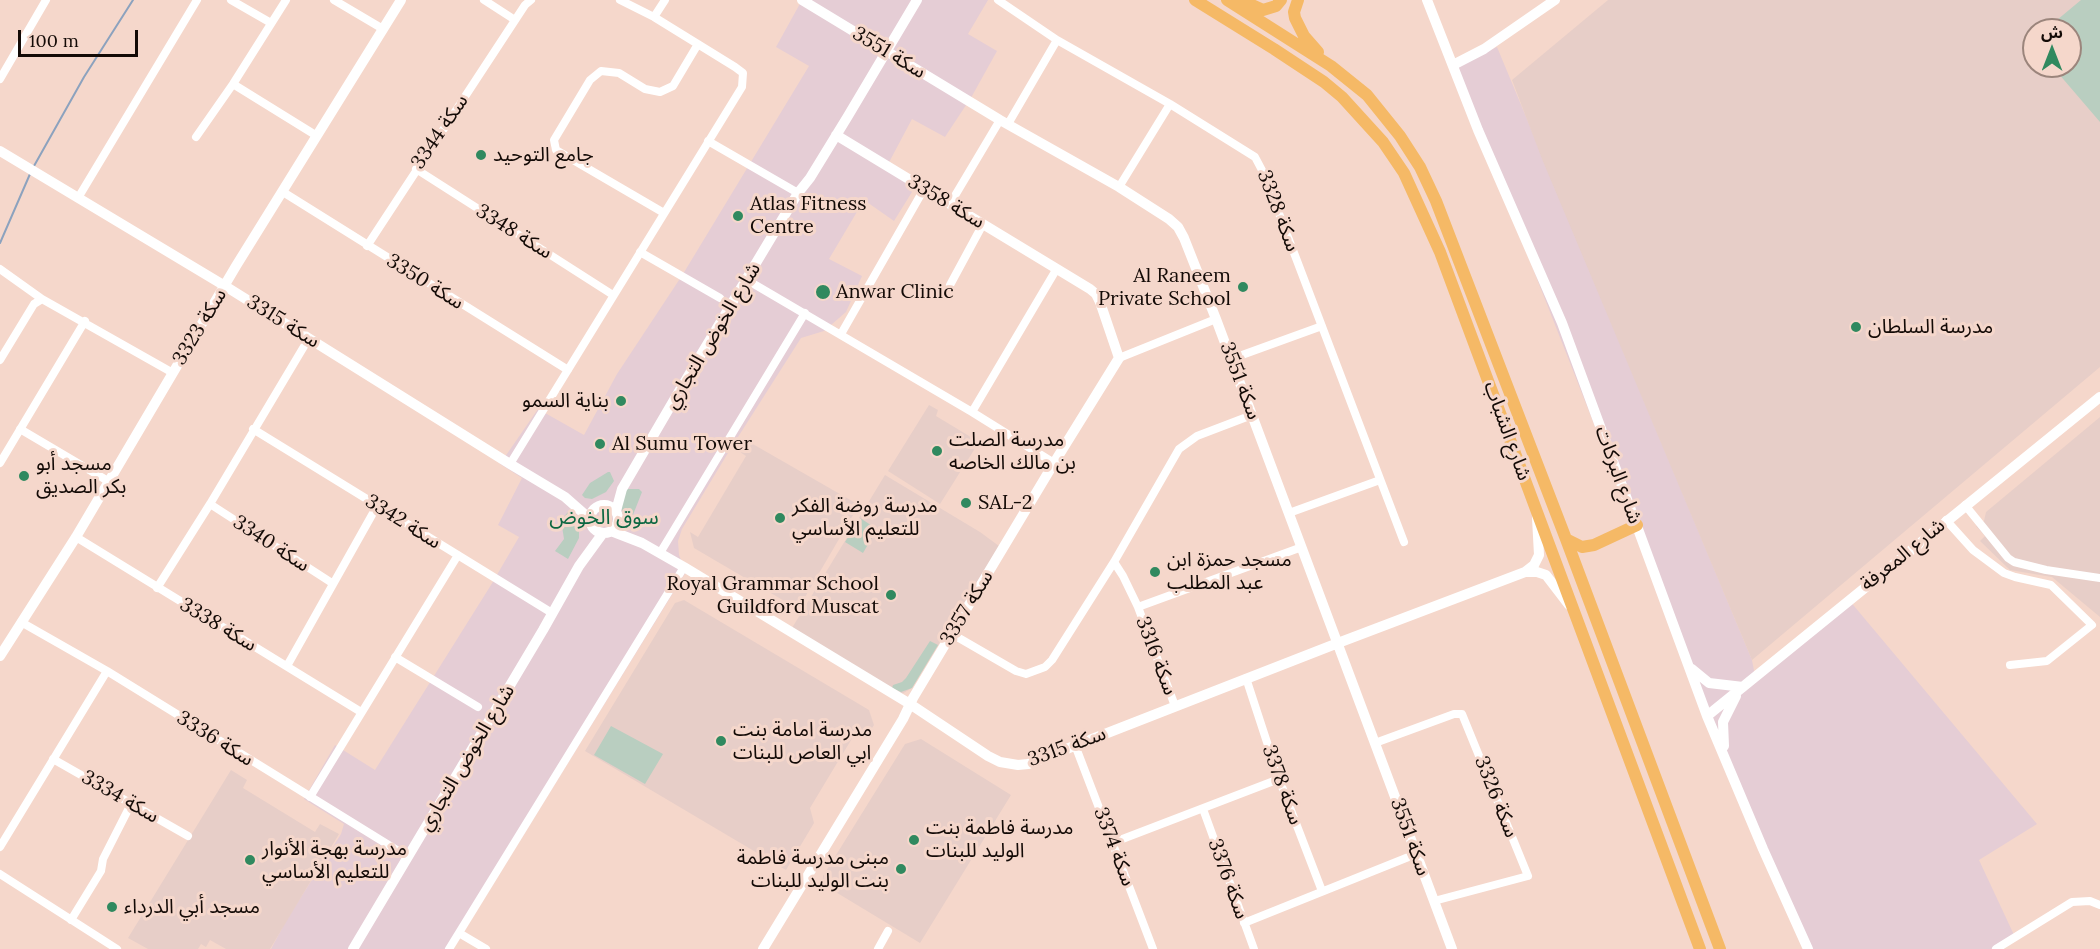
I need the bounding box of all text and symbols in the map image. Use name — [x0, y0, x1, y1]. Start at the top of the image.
scale bar — [21, 18, 141, 56]
north arrow — [2022, 18, 2082, 78]
street label: سكة 3551 — [848, 22, 930, 84]
text: ش — [2041, 22, 2063, 42]
text: 100 m — [29, 29, 79, 52]
street label: سكة 3344 — [406, 90, 474, 174]
place label: جامع التوحيد — [493, 143, 594, 167]
marker: جامع التوحيد — [474, 148, 488, 162]
street label: سكة 3328 — [1252, 167, 1304, 255]
street label: سكة 3358 — [903, 170, 989, 234]
place label: Atlas Fitness Centre — [750, 192, 866, 239]
street label: سكة 3348 — [472, 199, 556, 265]
marker: Atlas Fitness Centre — [731, 209, 745, 223]
street label: سكة 3350 — [382, 249, 468, 315]
street label: شارع الخوض التجاري — [660, 259, 766, 413]
place label: Al Raneem Private School — [1098, 264, 1231, 311]
place label: Anwar Clinic — [836, 280, 954, 304]
marker: Al Raneem Private School — [1236, 280, 1250, 294]
marker: Anwar Clinic — [814, 283, 832, 301]
street label: سكة 3323 — [168, 285, 232, 369]
street label: سكة 3315 — [242, 290, 324, 354]
place label: مدرسة السلطان — [1868, 315, 1993, 339]
marker: مدرسة السلطان — [1849, 320, 1863, 334]
street label: سكة 3551 — [1214, 339, 1266, 423]
street label: شارع الشباب — [1478, 378, 1536, 484]
place label: بناية السمو — [522, 389, 609, 413]
marker: بناية السمو — [614, 394, 628, 408]
street label: شارع البركات — [1589, 423, 1647, 527]
place label: مدرسة الصلت بن مالك الخاصه — [949, 428, 1076, 475]
place label: Al Sumu Tower — [612, 432, 752, 456]
marker: Al Sumu Tower — [593, 437, 607, 451]
marker: مدرسة الصلت بن مالك الخاصه — [930, 444, 944, 458]
place label: مسجد أبو بكر الصديق — [36, 452, 126, 499]
marker: مسجد أبو بكر الصديق — [17, 469, 31, 483]
street label: سكة 3342 — [361, 489, 445, 555]
place label: SAL-2 — [978, 491, 1032, 515]
place label: مدرسة روضة الفكر للتعليم الأساسي — [792, 494, 938, 541]
marker: SAL-2 — [959, 496, 973, 510]
district label: سوق الخوض — [549, 505, 659, 531]
street label: سكة 3340 — [228, 510, 314, 578]
marker: مدرسة روضة الفكر للتعليم الأساسي — [773, 511, 787, 525]
street label: شارع المعرفة — [1856, 514, 1950, 596]
place label: مسجد حمزة ابن عبد المطلب — [1167, 548, 1292, 595]
marker: مسجد حمزة ابن عبد المطلب — [1148, 565, 1162, 579]
street label: سكة 3357 — [935, 566, 999, 650]
place label: Royal Grammar School Guildford Muscat — [667, 572, 879, 619]
marker: Royal Grammar School Guildford Muscat — [884, 588, 898, 602]
street label: سكة 3338 — [175, 593, 261, 657]
street label: سكة 3316 — [1130, 613, 1182, 699]
street label: شارع الخوض التجاري — [414, 681, 520, 835]
street label: سكة 3336 — [172, 706, 258, 772]
place label: مدرسة امامة بنت ابي العاص للبنات — [733, 718, 872, 765]
street label: سكة 3315 — [1025, 722, 1109, 772]
marker: مدرسة امامة بنت ابي العاص للبنات — [714, 734, 728, 748]
street label: سكة 3378 — [1257, 742, 1307, 828]
street label: سكة 3326 — [1469, 753, 1523, 841]
street label: سكة 3334 — [77, 765, 163, 829]
street label: سكة 3551 — [1385, 795, 1435, 879]
street label: سكة 3374 — [1088, 804, 1140, 890]
place label: مدرسة فاطمة بنت الوليد للبنات — [926, 816, 1073, 863]
marker: مدرسة فاطمة بنت الوليد للبنات — [907, 833, 921, 847]
street label: سكة 3376 — [1202, 836, 1254, 922]
place label: مدرسة بهجة الأنوار للتعليم الأساسي — [262, 837, 407, 884]
place label: مبنى مدرسة فاطمة بنت الوليد للبنات — [737, 846, 889, 893]
marker: مدرسة بهجة الأنوار للتعليم الأساسي — [243, 853, 257, 867]
marker: مبنى مدرسة فاطمة بنت الوليد للبنات — [894, 862, 908, 876]
place label: مسجد أبي الدرداء — [124, 895, 260, 919]
marker: مسجد أبي الدرداء — [105, 900, 119, 914]

